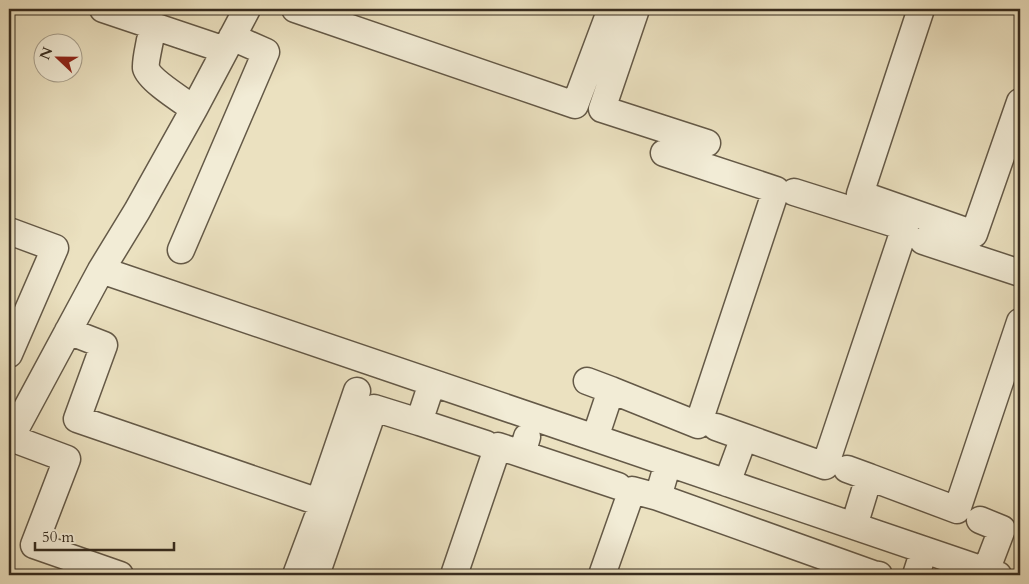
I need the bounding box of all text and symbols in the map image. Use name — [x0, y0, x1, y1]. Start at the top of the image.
north arrow — [32, 32, 82, 82]
text: N — [35, 44, 57, 63]
scale bar — [35, 519, 174, 551]
text: 50 m — [42, 527, 74, 547]

